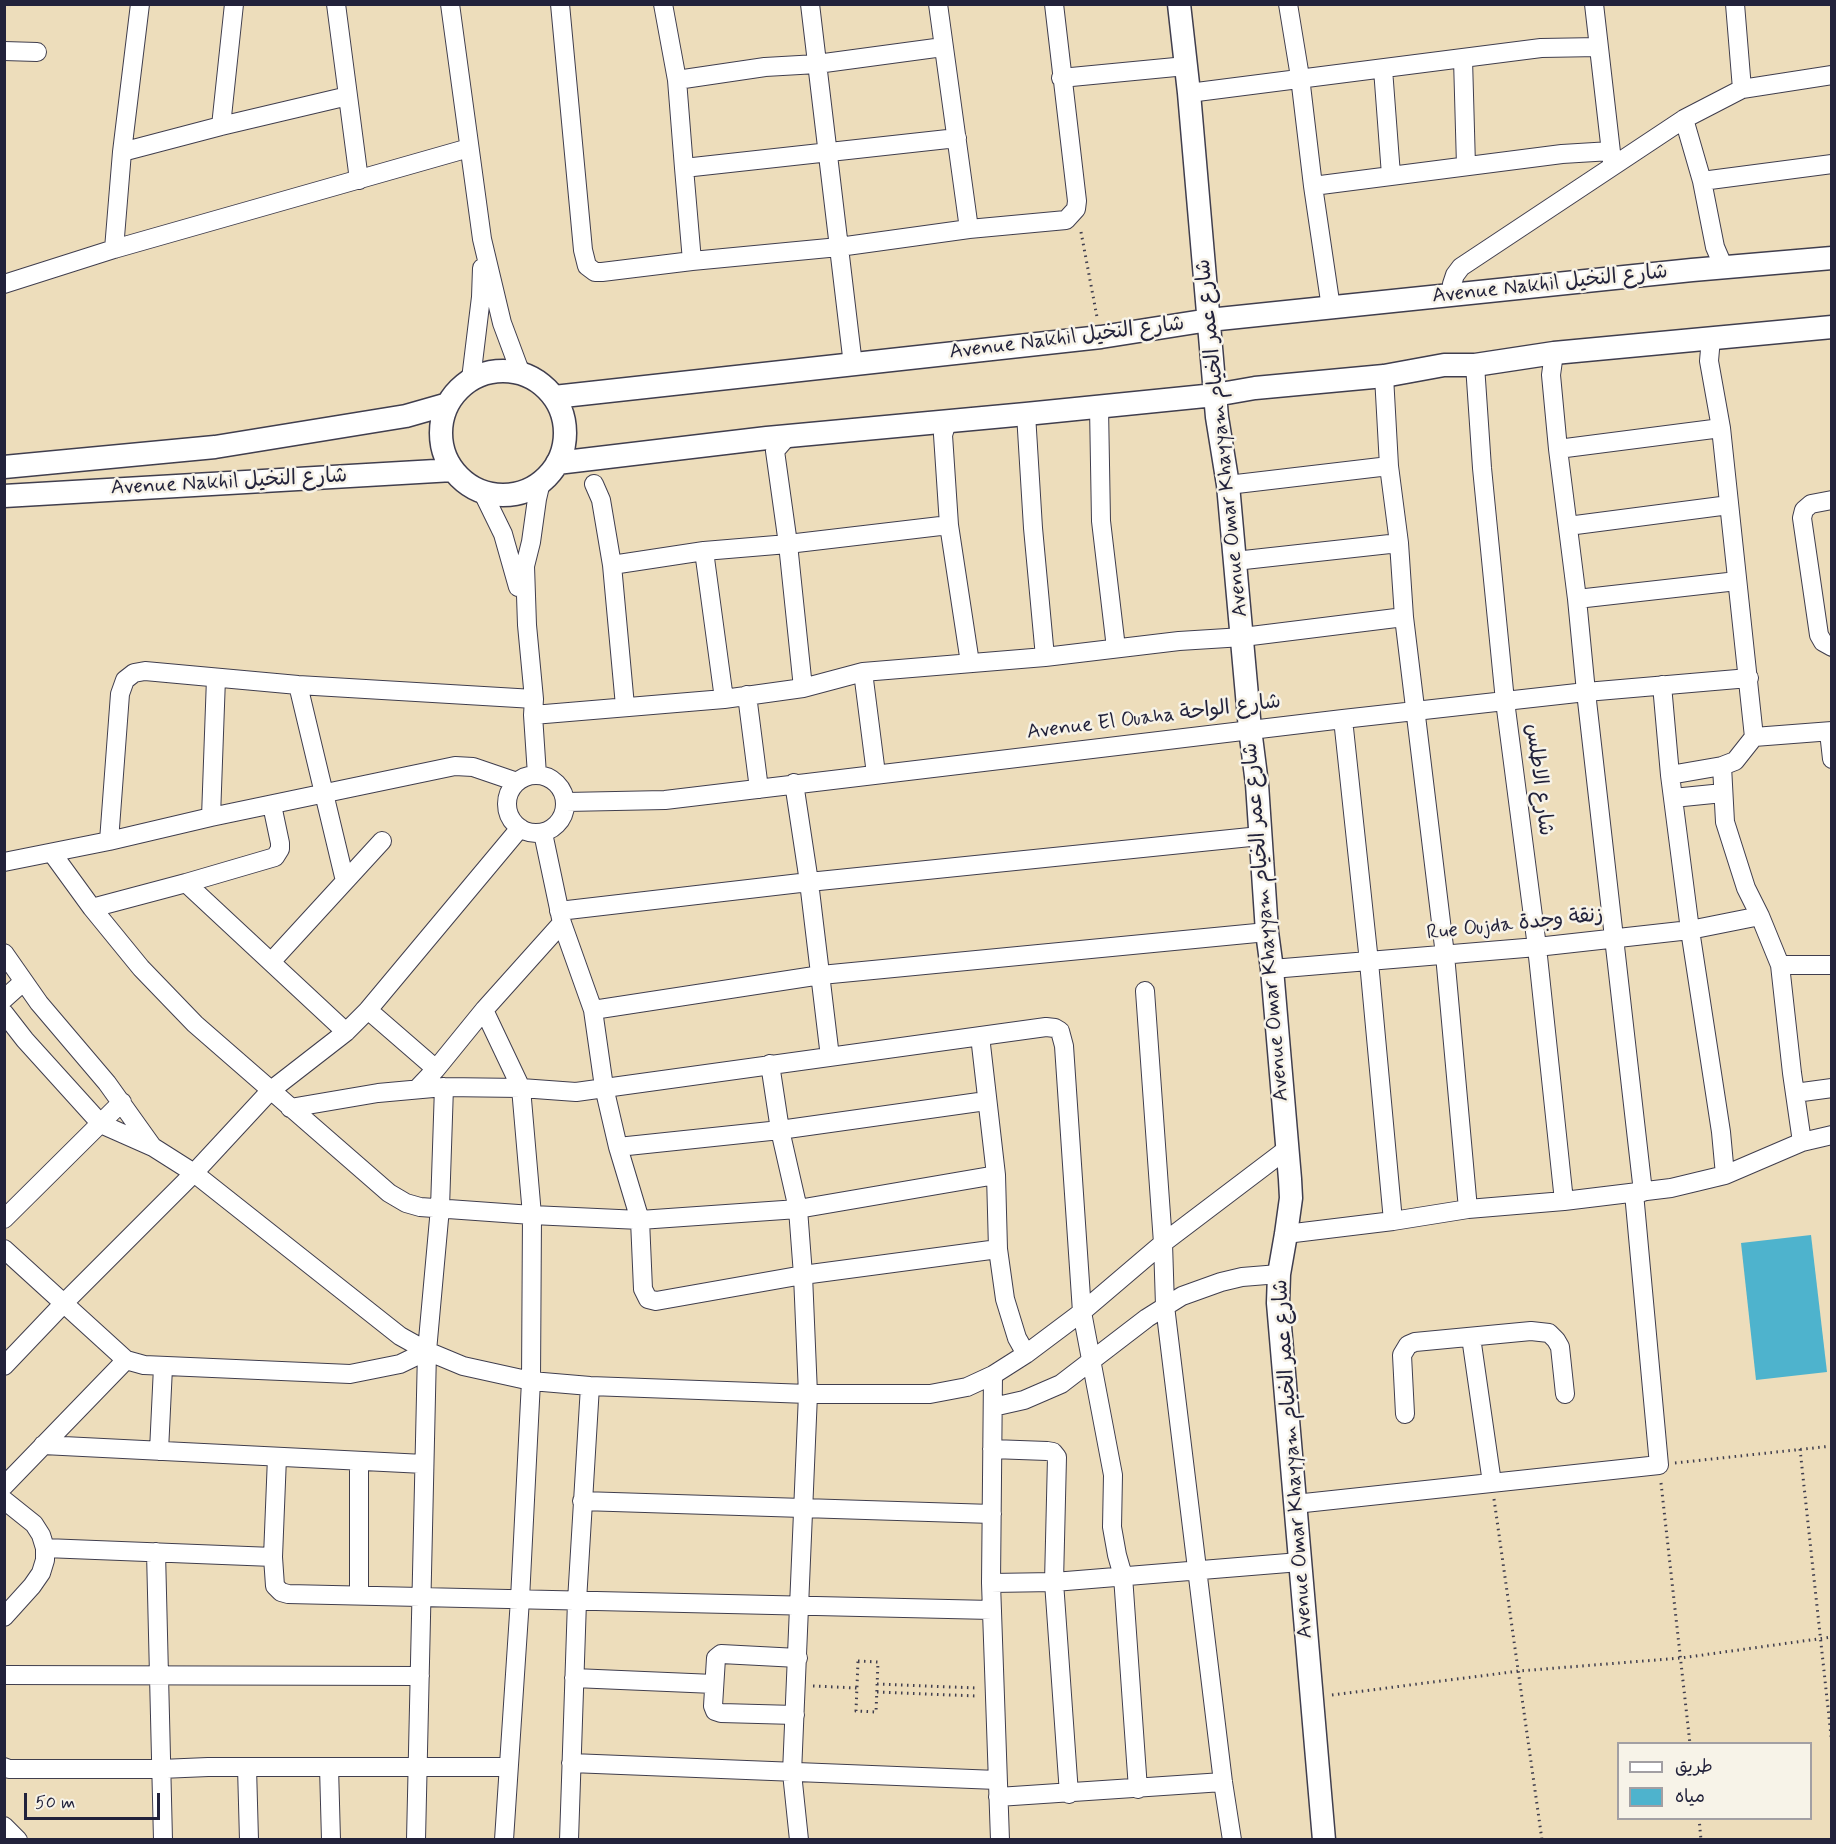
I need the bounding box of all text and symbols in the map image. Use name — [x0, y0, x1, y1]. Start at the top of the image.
street label: Avenue Omar Khayyam شارع عمر الخيام — [1192, 258, 1254, 618]
street label: Avenue Nakhil شارع النخيل — [1431, 260, 1669, 310]
street label: Avenue Nakhil شارع النخيل — [948, 312, 1186, 366]
street label: Avenue Nakhil شارع النخيل — [110, 464, 348, 502]
street label: Avenue El Ouaha شارع الواحة — [1026, 690, 1282, 746]
street label: شارع الاطلس — [1519, 723, 1557, 837]
street label: Avenue Omar Khayyam شارع عمر الخيام — [1239, 742, 1295, 1102]
street label: Rue Oujda زنقة وجدة — [1426, 903, 1604, 947]
street label: Avenue Omar Khayyam شارع عمر الخيام — [1269, 1279, 1319, 1639]
legend — [1617, 1742, 1812, 1820]
text: طريق — [1675, 1755, 1713, 1779]
scale bar — [27, 1781, 164, 1819]
text: مياه — [1675, 1785, 1705, 1809]
text: 50 m — [35, 1791, 75, 1815]

